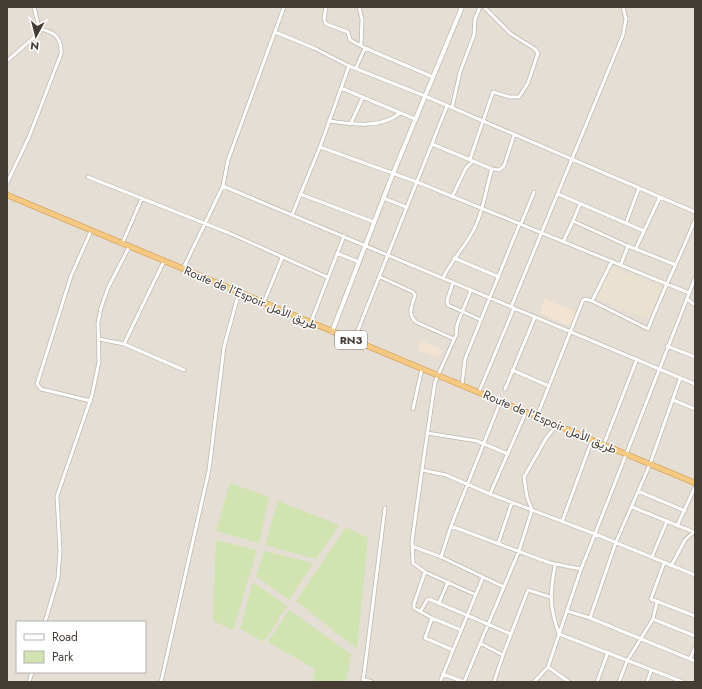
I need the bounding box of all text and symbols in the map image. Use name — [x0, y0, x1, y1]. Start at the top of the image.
north arrow — [16, 16, 56, 56]
text: N — [29, 37, 40, 54]
street label: Route de l’Espoir طريق الأمل — [181, 262, 321, 334]
road number: RN3 — [335, 331, 367, 349]
street label: Route de l’Espoir طريق الأمل — [480, 386, 620, 458]
legend — [16, 621, 146, 673]
text: Road — [52, 628, 78, 646]
text: Park — [52, 648, 74, 666]

